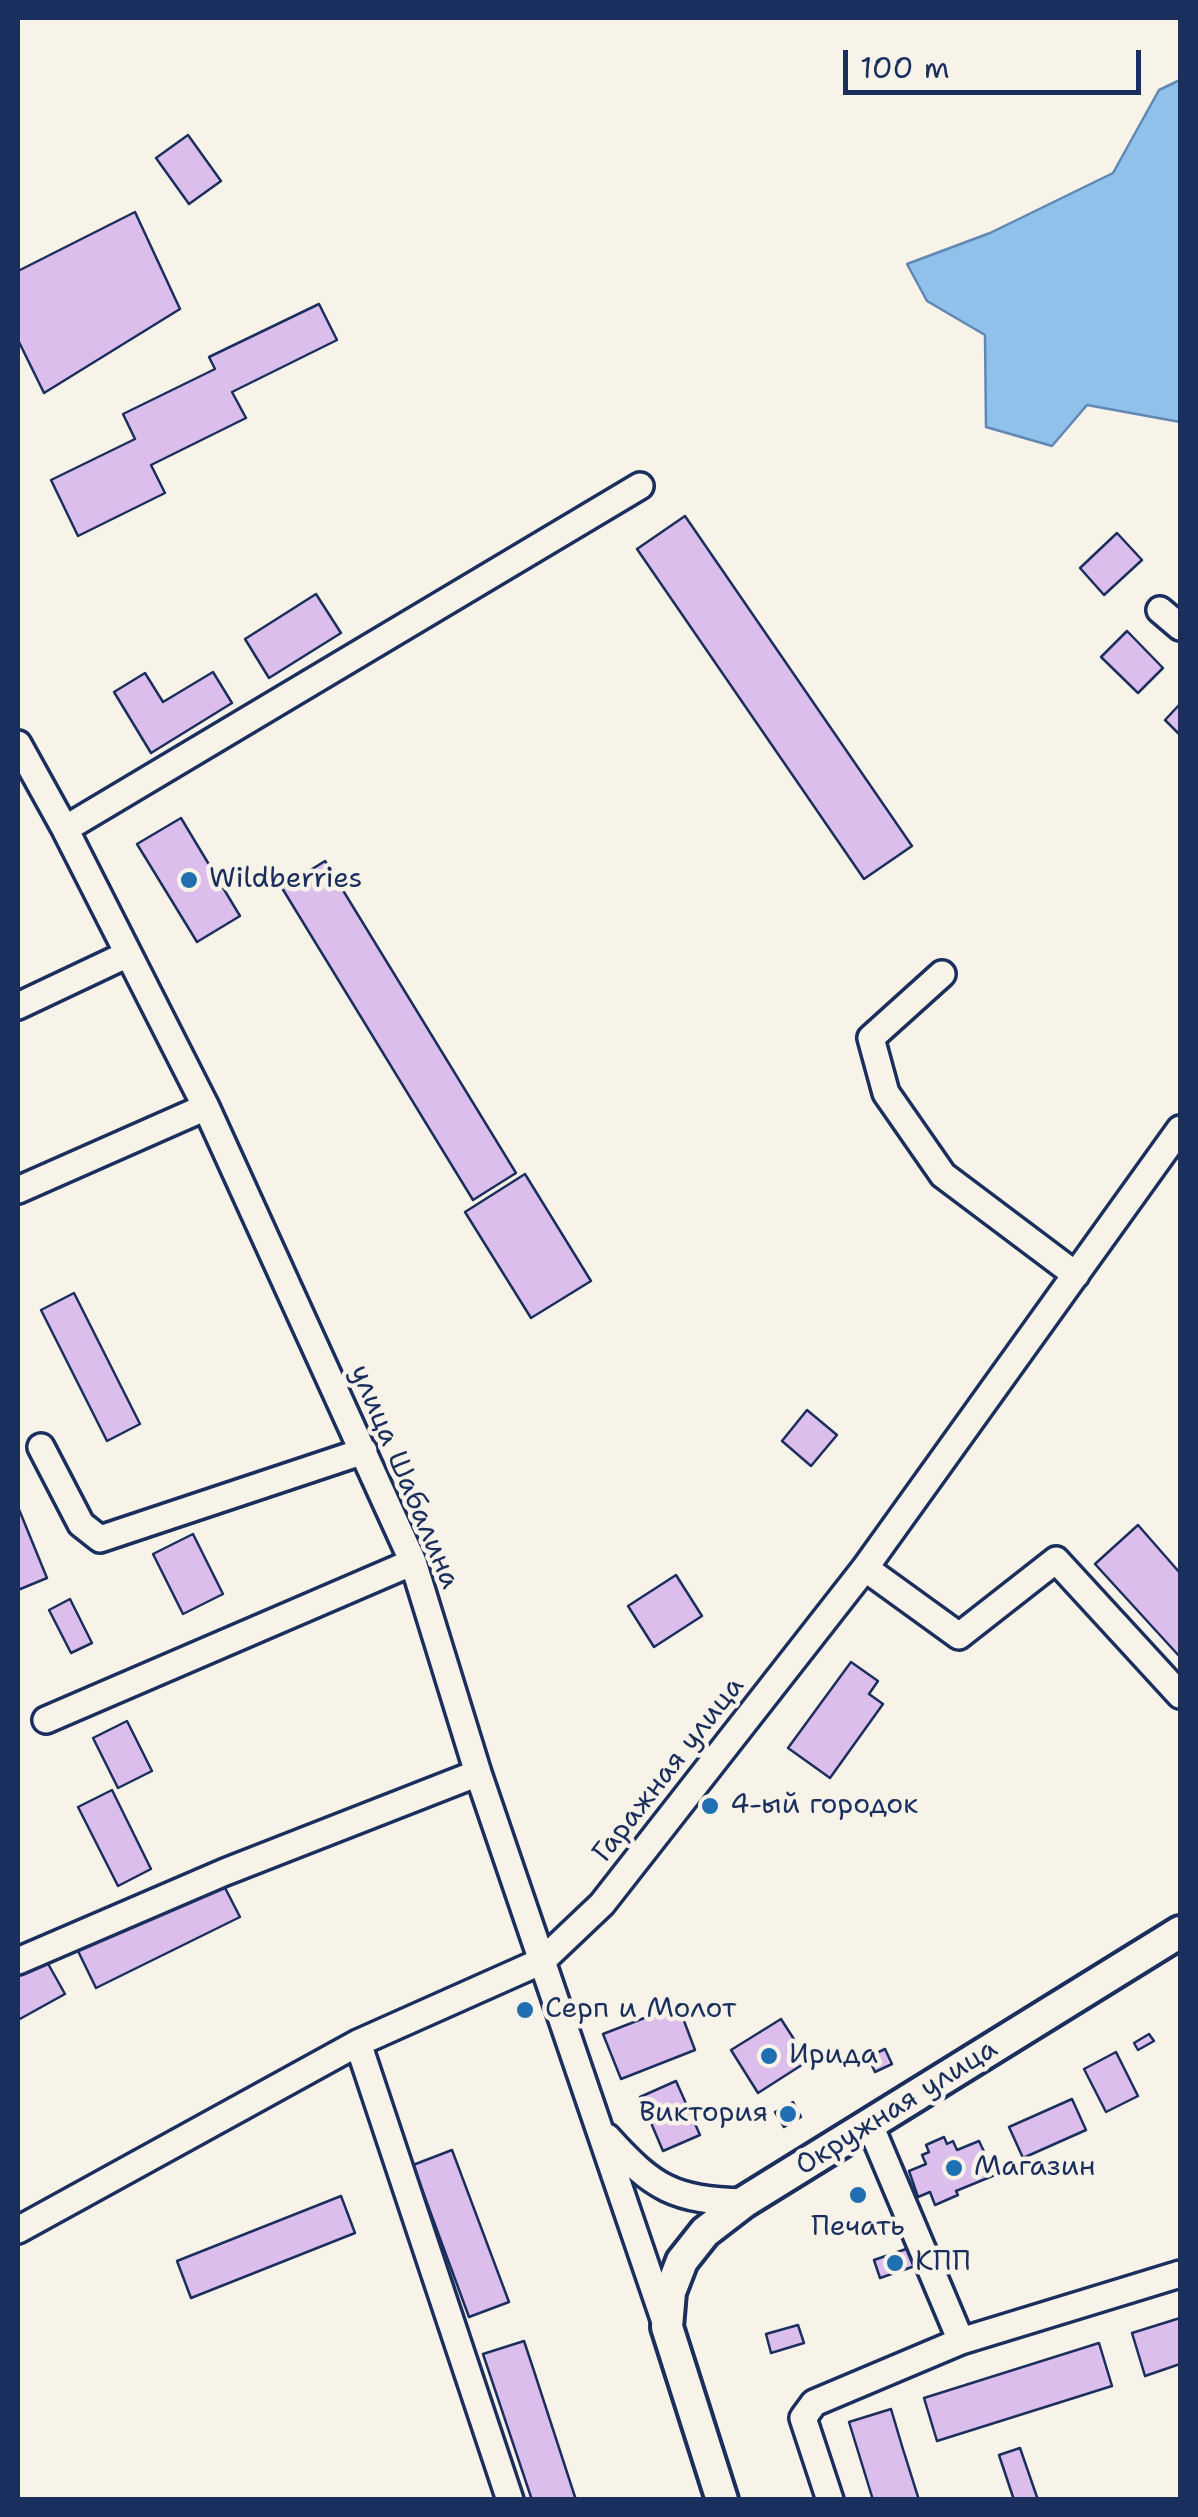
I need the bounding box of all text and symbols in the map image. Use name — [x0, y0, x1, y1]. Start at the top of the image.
scale bar — [848, 30, 1146, 92]
text: 100 m — [860, 47, 950, 88]
place label: Wildberries — [209, 863, 362, 897]
marker: Wildberries — [178, 869, 200, 891]
street label: улица Шабалина — [342, 1360, 466, 1594]
street label: Гаражная улица — [586, 1671, 752, 1869]
place label: 4-ый городок — [730, 1789, 918, 1823]
marker: 4-ый городок — [699, 1795, 721, 1817]
place label: Серп и Молот — [545, 1993, 736, 2027]
marker: Серп и Молот — [514, 1999, 536, 2021]
street label: Окружная улица — [790, 2032, 1004, 2184]
place label: Ирида — [789, 2039, 878, 2073]
marker: Ирида — [758, 2045, 780, 2067]
place label: Виктория — [639, 2097, 768, 2131]
marker: Виктория — [777, 2103, 799, 2125]
place label: Магазин — [974, 2151, 1096, 2185]
marker: Магазин — [943, 2157, 965, 2179]
marker: Печать — [847, 2184, 869, 2206]
place label: Печать — [811, 2211, 905, 2245]
place label: КПП — [915, 2246, 971, 2280]
marker: КПП — [884, 2252, 906, 2274]

